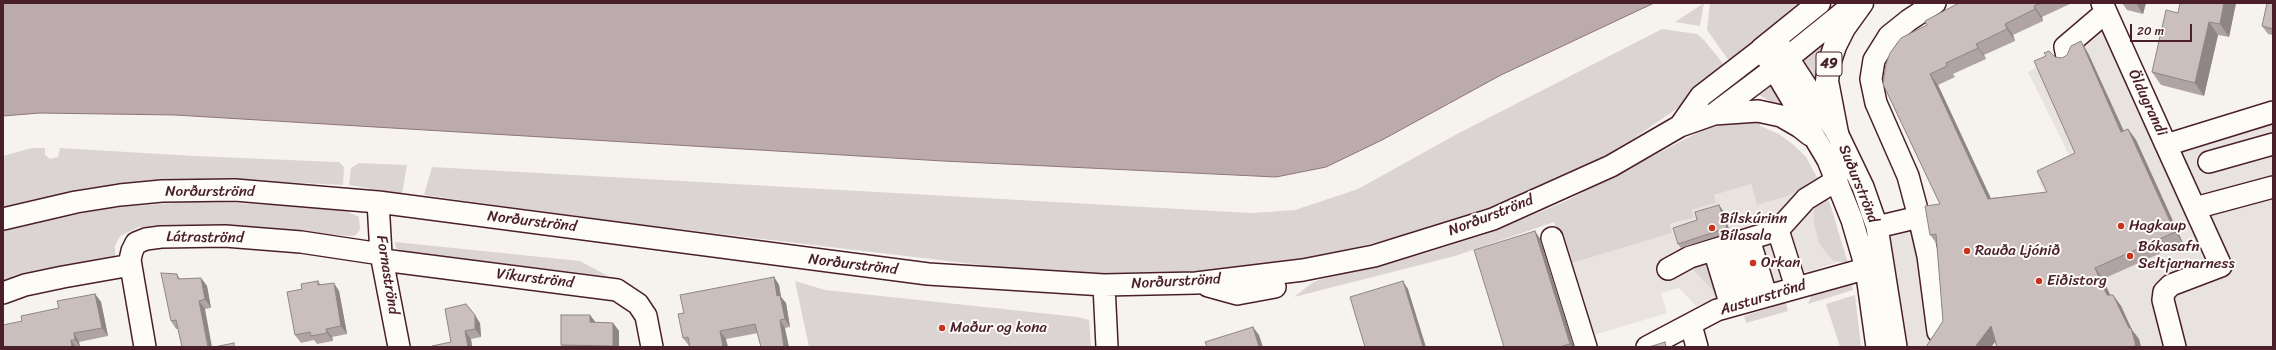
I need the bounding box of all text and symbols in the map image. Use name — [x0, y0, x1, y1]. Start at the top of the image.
scale bar — [2132, 16, 2194, 42]
text: 20 m — [2137, 20, 2164, 42]
road number: 49 — [1816, 52, 1842, 76]
street label: Öldugrandi — [2124, 67, 2170, 139]
street label: Suðurströnd — [1834, 142, 1882, 226]
street label: Norðurströnd — [165, 183, 255, 201]
street label: Norðurströnd — [1446, 192, 1536, 240]
street label: Norðurströnd — [486, 208, 578, 236]
place label: Bílskúrinn Bílasala — [1720, 210, 1787, 245]
place label: Hagkaup — [2129, 217, 2186, 235]
marker: Hagkaup — [2116, 221, 2126, 231]
marker: Bílskúrinn Bílasala — [1707, 223, 1717, 233]
street label: Látraströnd — [166, 228, 244, 248]
street label: Fornaströnd — [372, 234, 402, 316]
place label: Bókasafn Seltjarnarness — [2138, 238, 2235, 273]
place label: Rauða Ljónið — [1975, 242, 2060, 260]
marker: Rauða Ljónið — [1962, 246, 1972, 256]
street label: Norðurströnd — [807, 251, 899, 279]
marker: Bókasafn Seltjarnarness — [2125, 251, 2135, 261]
place label: Orkan — [1761, 254, 1801, 272]
marker: Orkan — [1748, 258, 1758, 268]
street label: Víkurströnd — [495, 265, 575, 293]
street label: Norðurströnd — [1131, 271, 1221, 293]
place label: Eiðistorg — [2047, 272, 2107, 290]
street label: Austurströnd — [1718, 276, 1808, 320]
marker: Eiðistorg — [2034, 276, 2044, 286]
place label: Maður og kona — [950, 319, 1047, 337]
marker: Maður og kona — [937, 323, 947, 333]

